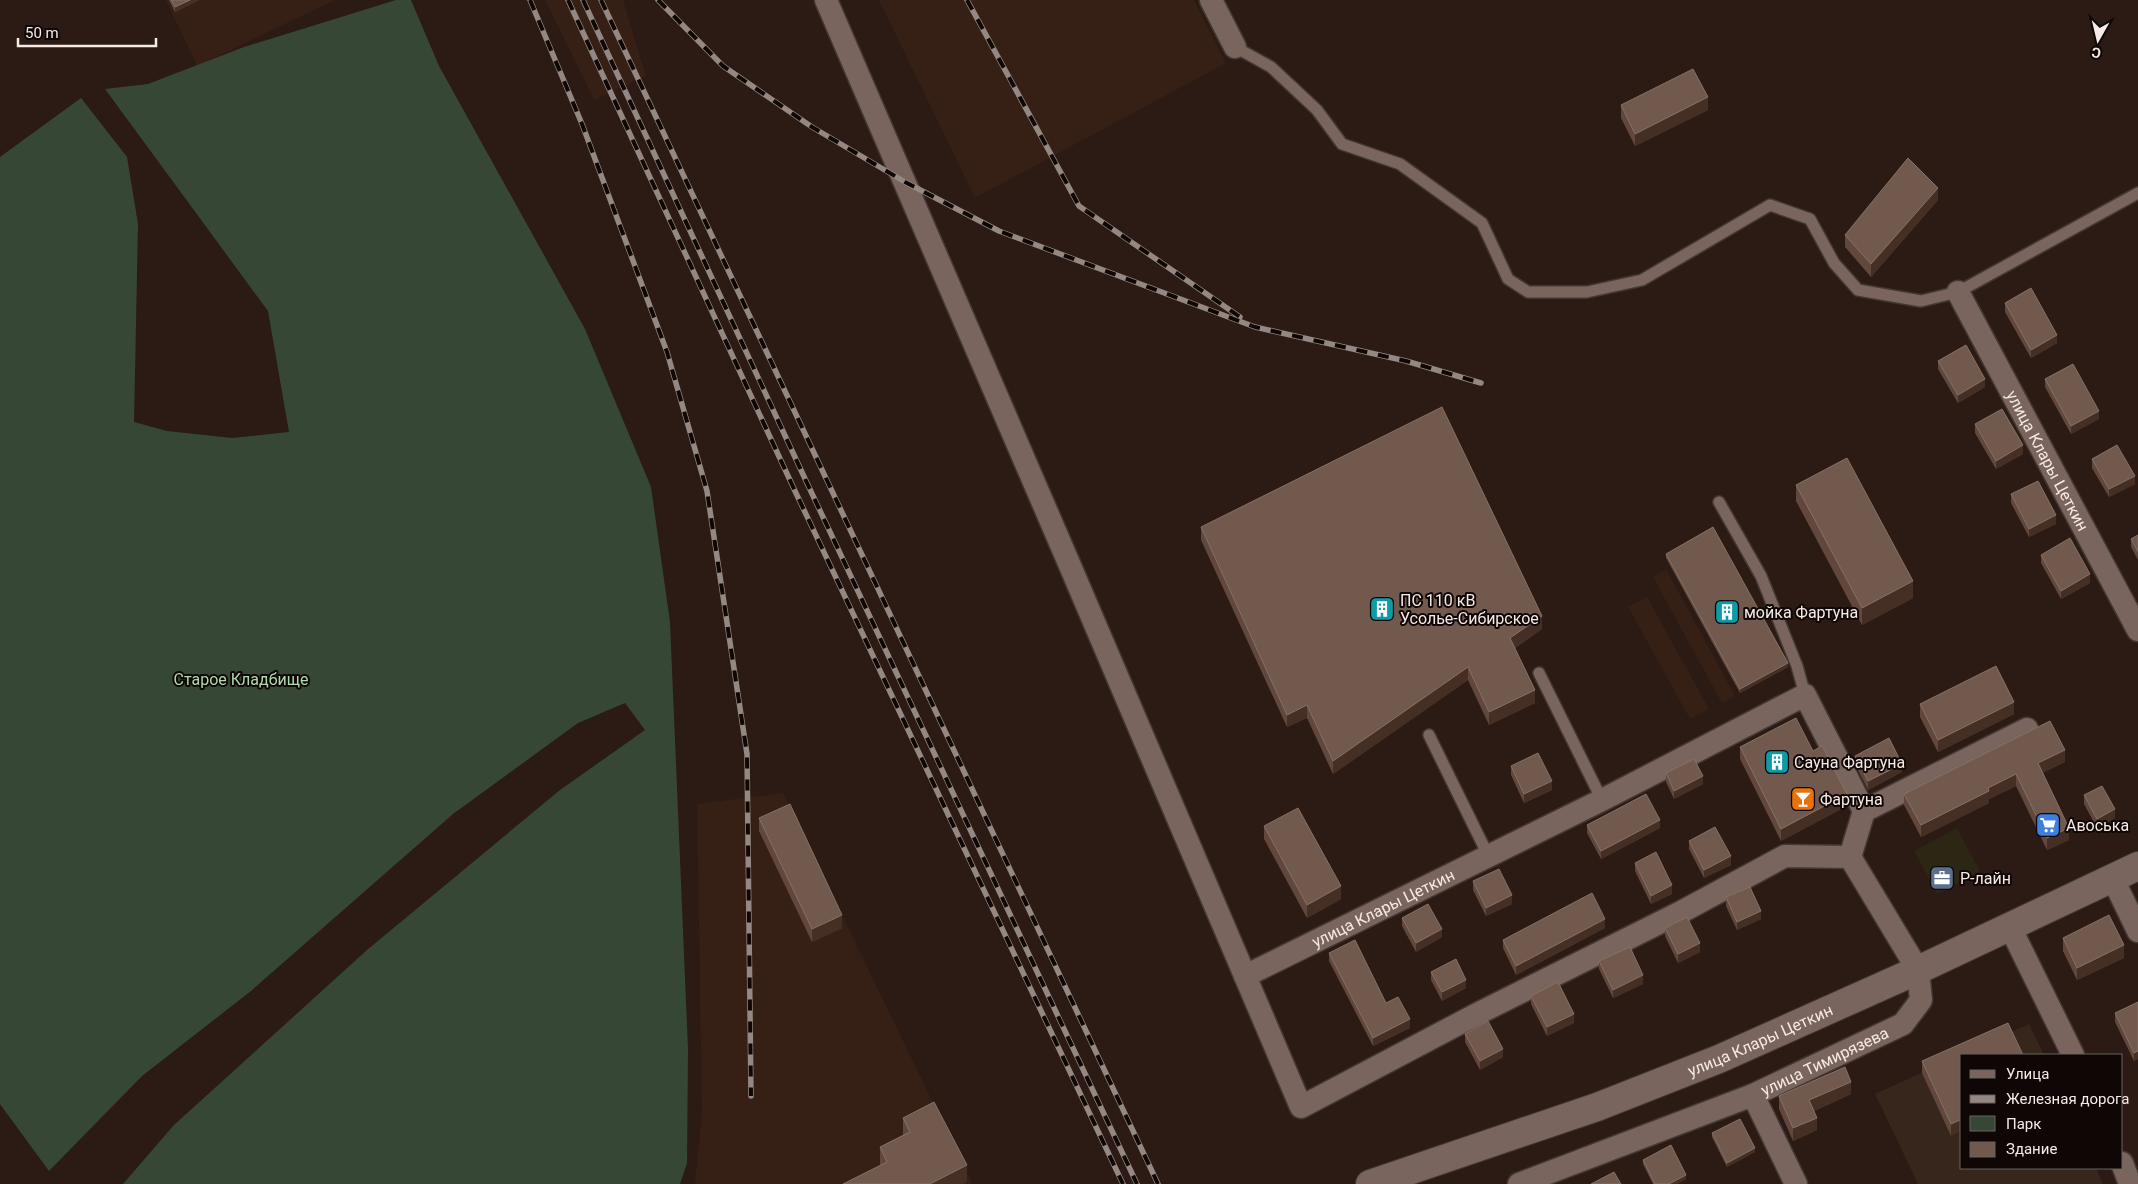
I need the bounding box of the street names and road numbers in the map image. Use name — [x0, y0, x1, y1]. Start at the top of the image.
street label: улица Клары Цеткин — [2002, 387, 2092, 534]
street label: улица Клары Цеткин — [1309, 865, 1458, 951]
street label: улица Клары Цеткин — [1685, 1000, 1836, 1080]
street label: улица Тимирязева — [1758, 1023, 1892, 1100]

